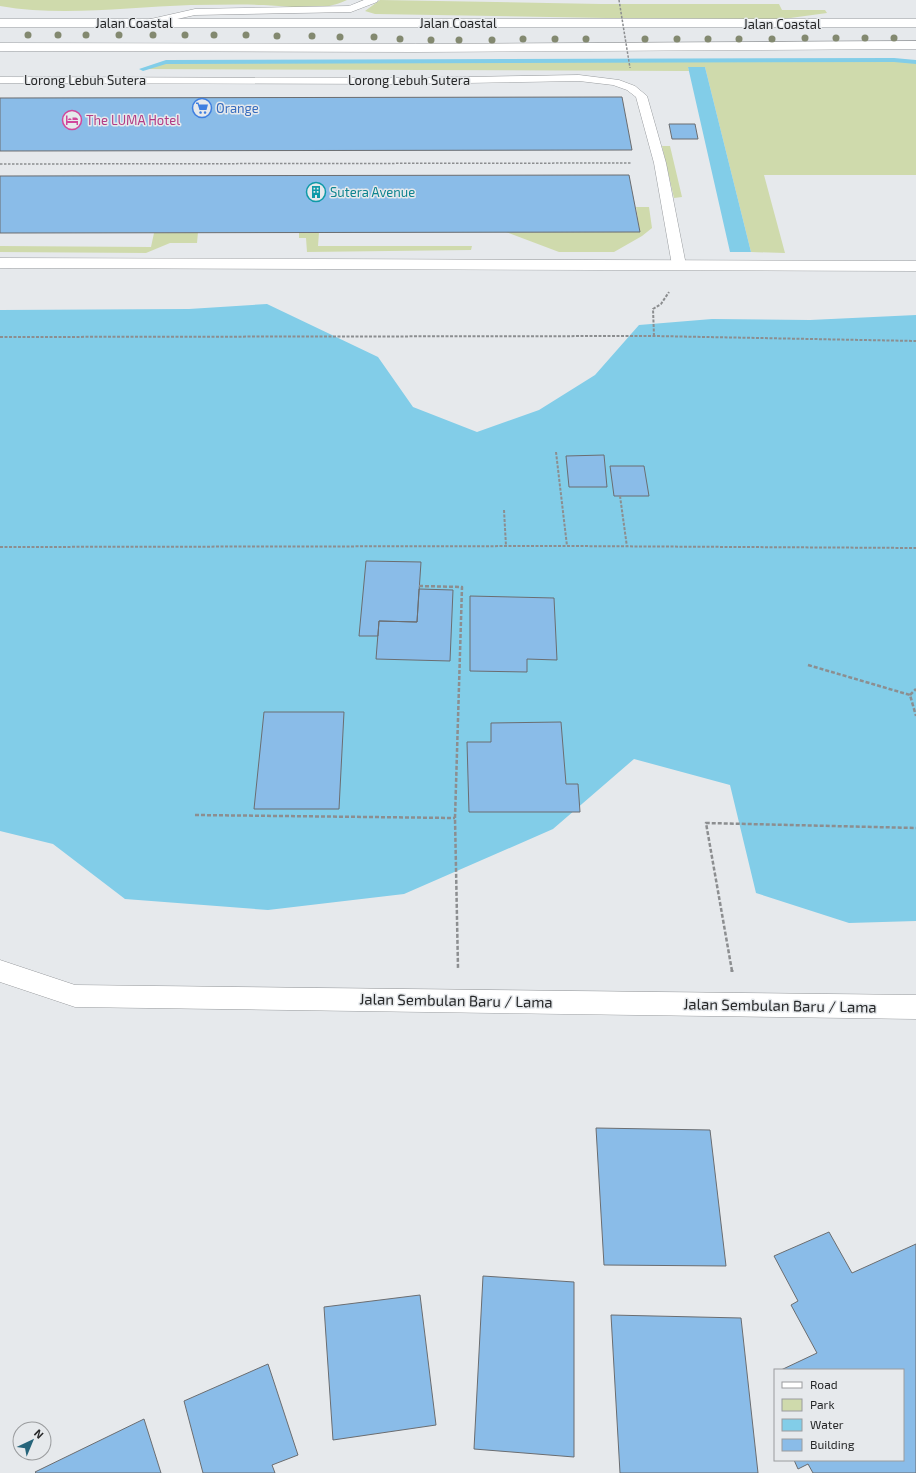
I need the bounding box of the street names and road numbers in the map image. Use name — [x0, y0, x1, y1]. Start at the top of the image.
street label: Jalan Coastal — [95, 15, 173, 31]
street label: Jalan Coastal — [419, 15, 497, 31]
street label: Jalan Coastal — [743, 16, 821, 32]
street label: Lorong Lebuh Sutera — [24, 72, 146, 88]
street label: Lorong Lebuh Sutera — [348, 72, 470, 88]
street label: Jalan Sembulan Baru / Lama — [359, 989, 553, 1011]
street label: Jalan Sembulan Baru / Lama — [683, 994, 877, 1016]

